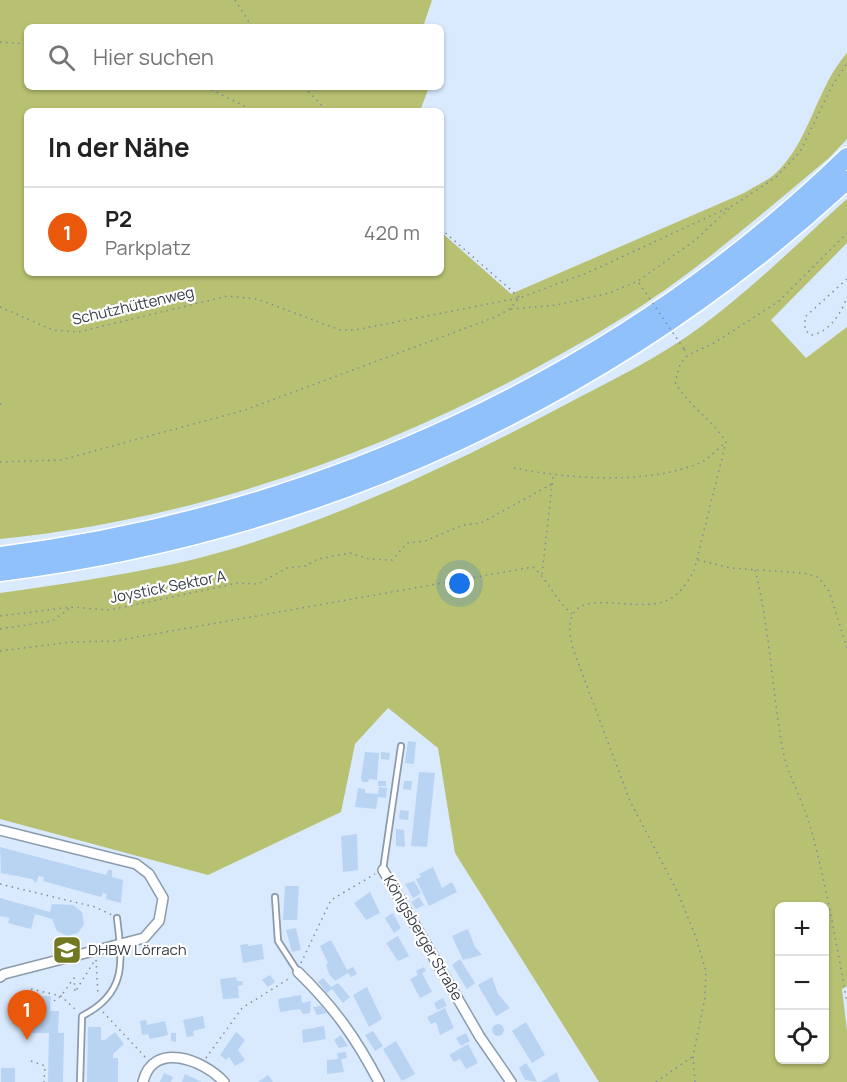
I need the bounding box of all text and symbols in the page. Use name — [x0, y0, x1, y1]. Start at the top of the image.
search box — [24, 24, 444, 90]
icon: search — [45, 41, 78, 74]
text: Hier suchen — [93, 42, 214, 72]
text: In der Nähe — [48, 129, 190, 165]
text: P2 — [105, 204, 132, 234]
text: 1 — [63, 219, 72, 246]
text: 420 m — [364, 219, 420, 246]
text: Parkplatz — [105, 234, 191, 261]
street label: Schutzhüttenweg — [70, 281, 196, 330]
street label: Joystick Sektor A — [108, 565, 228, 608]
your location — [445, 569, 474, 598]
street label: Königsberger Straße — [379, 871, 468, 1005]
map controls — [775, 902, 829, 1064]
button: + — [775, 902, 829, 956]
school or university icon: DHBW Lörrach — [51, 934, 83, 966]
place label: DHBW Lörrach — [88, 939, 187, 960]
button: − — [775, 956, 829, 1010]
pin: 1 — [8, 990, 46, 1040]
button: locate — [775, 1010, 829, 1064]

